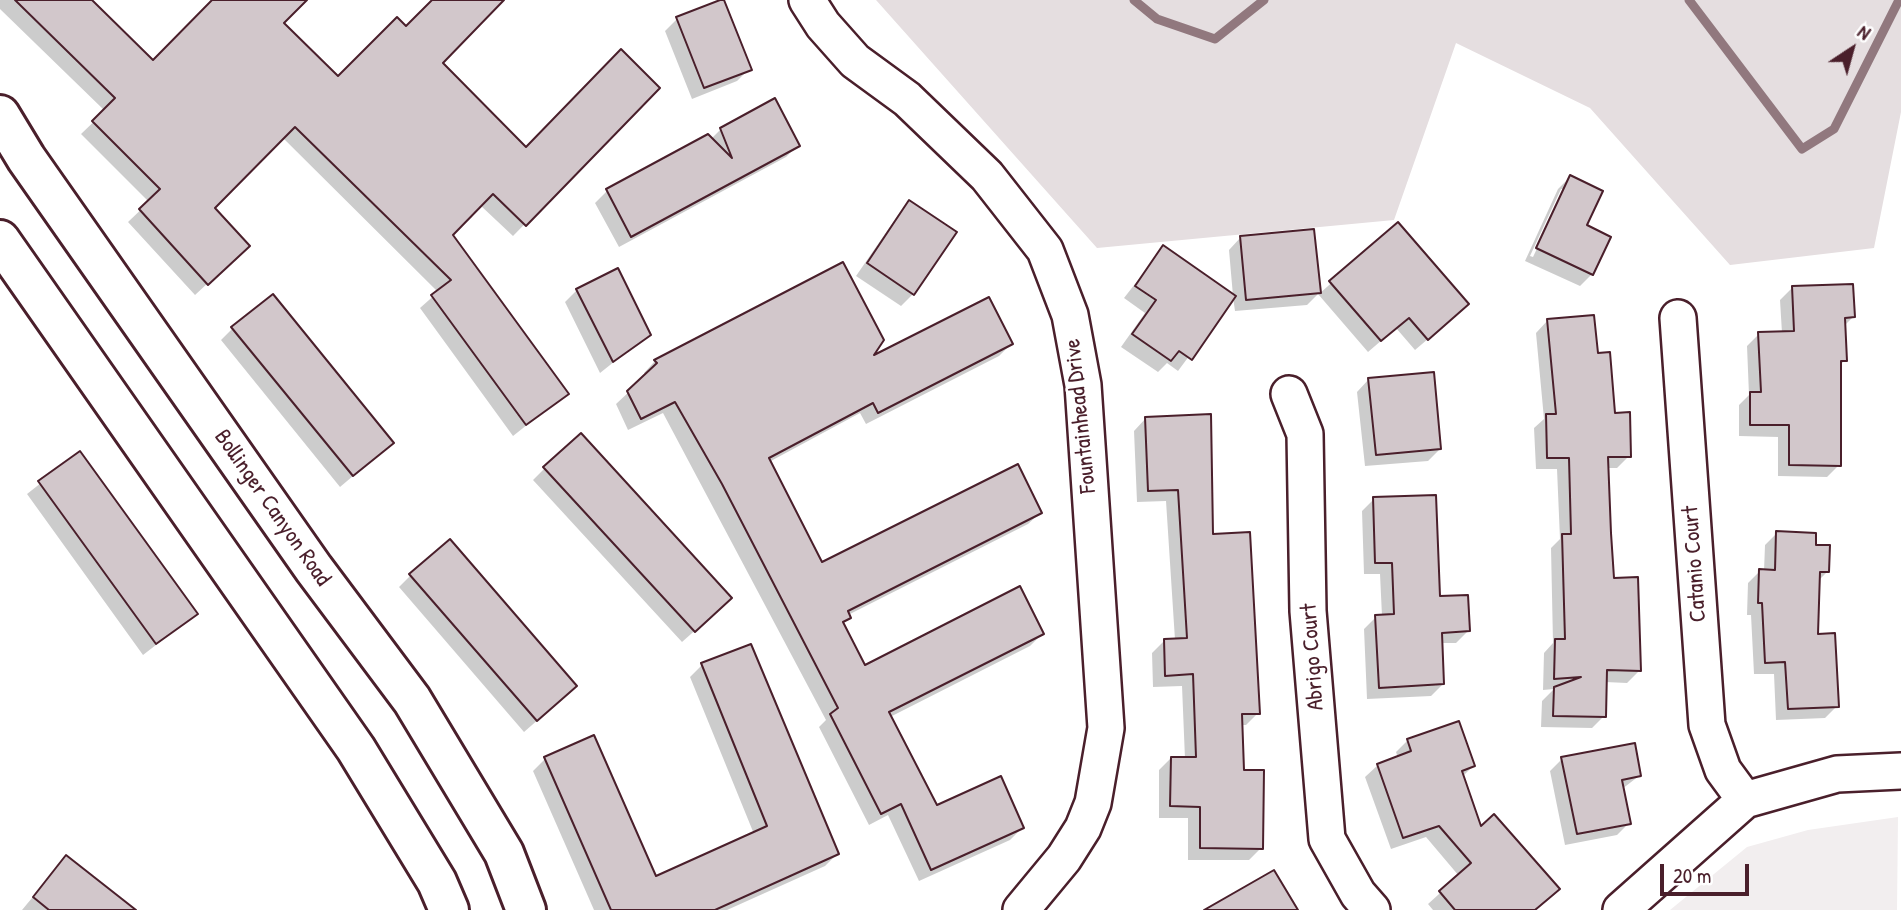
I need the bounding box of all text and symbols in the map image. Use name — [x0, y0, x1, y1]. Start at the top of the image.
north arrow — [1817, 14, 1887, 84]
text: N — [1853, 19, 1876, 45]
street label: Fountainhead Drive — [1059, 337, 1103, 495]
street label: Bollinger Canyon Road — [208, 425, 336, 591]
street label: Catanio Court — [1677, 505, 1713, 623]
street label: Abrigo Court — [1295, 602, 1331, 712]
scale bar — [1663, 850, 1752, 894]
text: 20 m — [1673, 861, 1711, 890]

